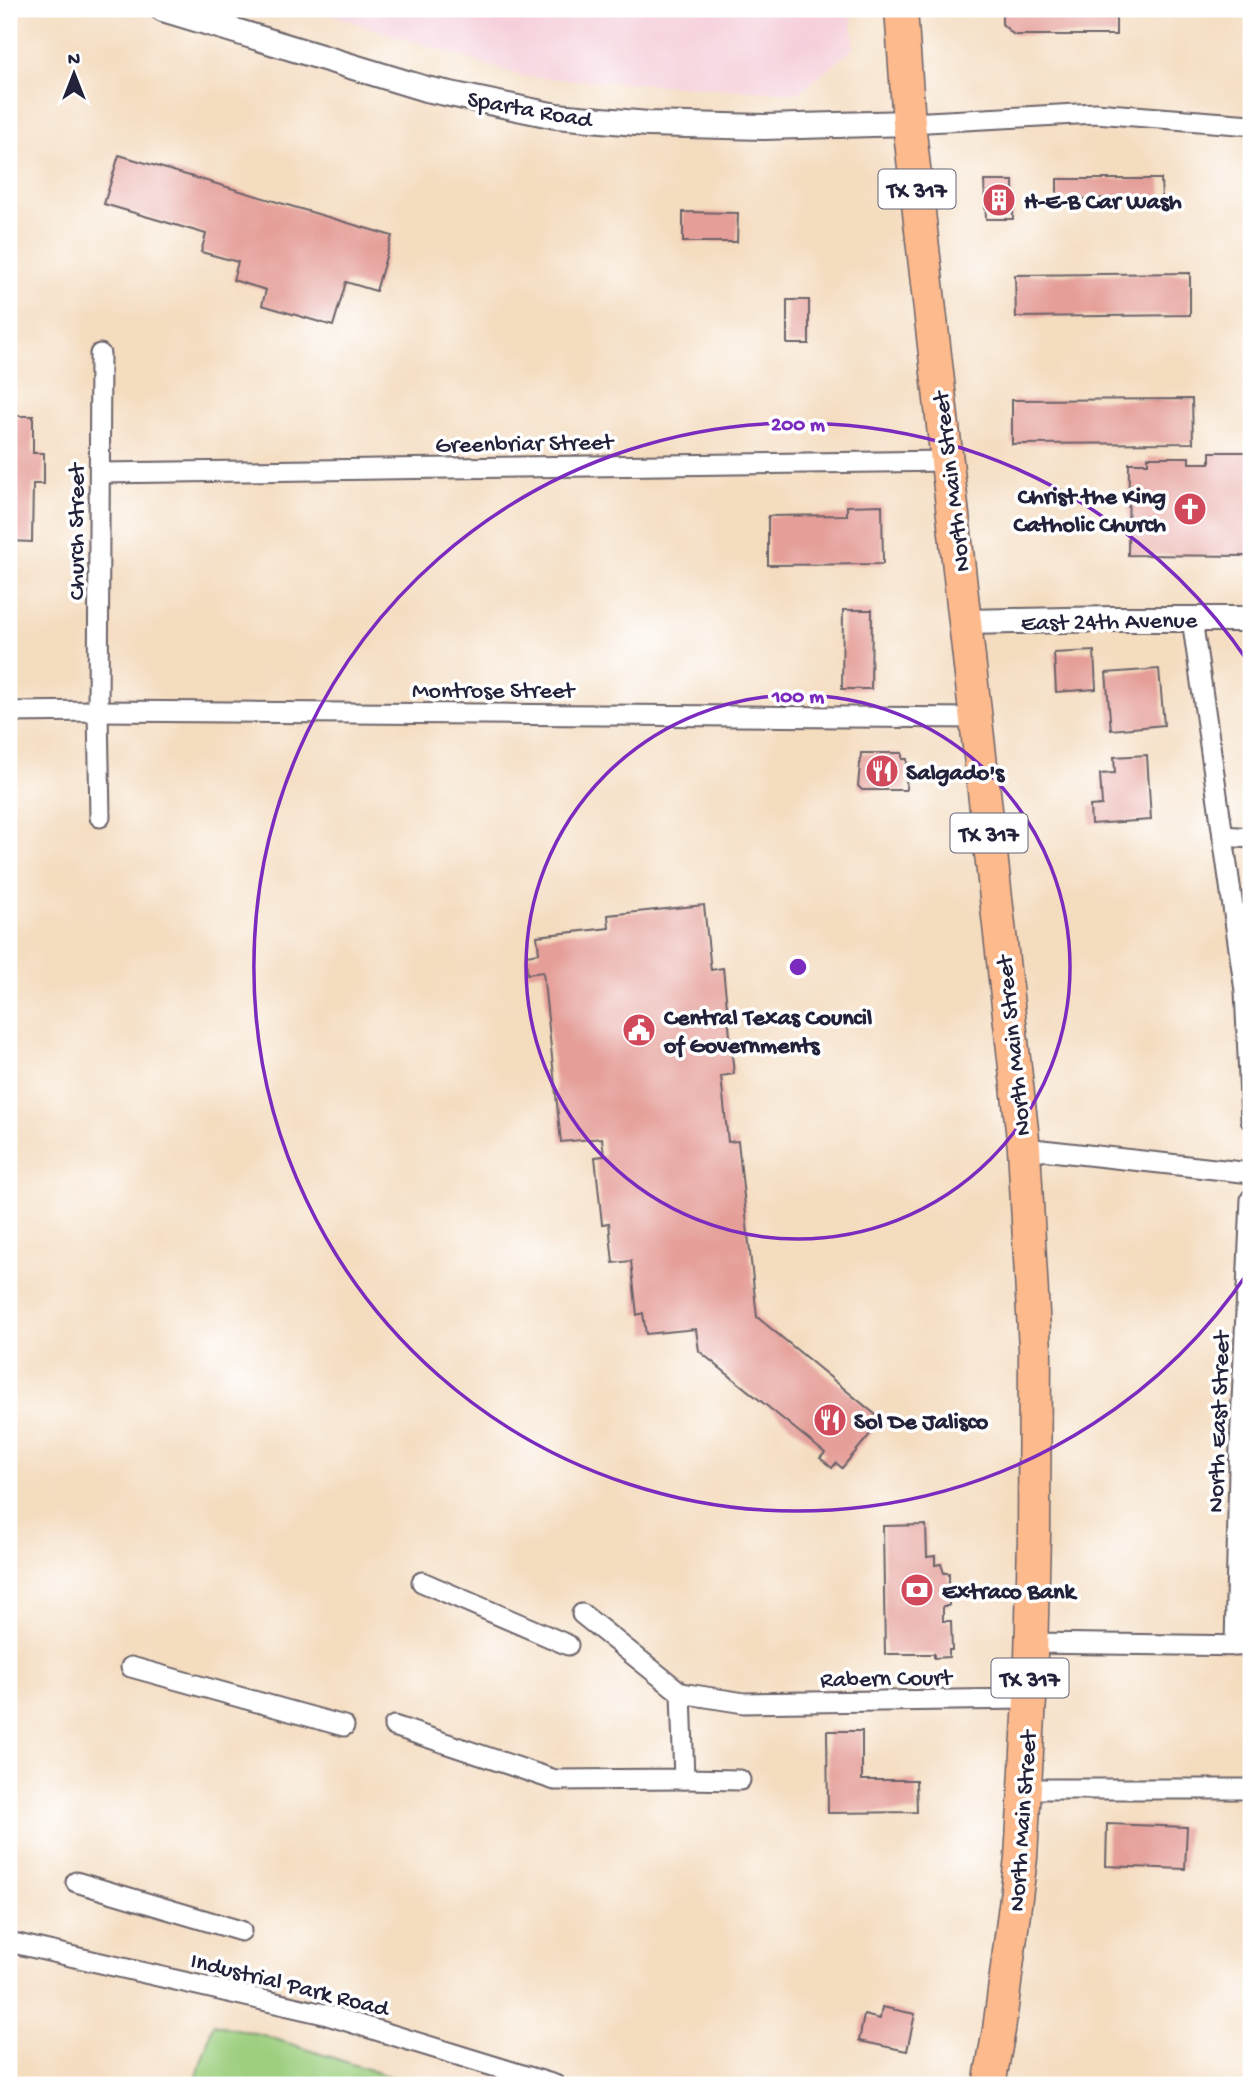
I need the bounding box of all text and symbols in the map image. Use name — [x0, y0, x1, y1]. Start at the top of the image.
north arrow — [38, 38, 108, 108]
text: N — [68, 49, 80, 72]
street label: Sparta Road — [465, 86, 596, 137]
road number: TX 317 — [878, 170, 956, 208]
building icon: H-E-B Car Wash — [980, 181, 1018, 219]
place label: H-E-B Car Wash — [1024, 189, 1182, 218]
street label: North Main Street — [928, 388, 979, 573]
text: 200 m — [771, 414, 825, 439]
street label: Greenbriar Street — [435, 429, 615, 462]
street label: Church Street — [64, 462, 93, 600]
place label: Christ the King Catholic Church — [1013, 484, 1166, 541]
church icon: Christ the King Catholic Church — [1171, 490, 1209, 528]
street label: East 24th Avenue — [1021, 607, 1198, 640]
street label: Montrose Street — [412, 678, 576, 707]
text: 100 m — [771, 686, 824, 711]
restaurant icon: Salgado's — [863, 752, 901, 790]
place label: Salgado's — [906, 760, 1005, 789]
road number: TX 317 — [950, 814, 1028, 852]
street label: North Main Street — [991, 952, 1039, 1137]
centre of rings — [786, 955, 810, 979]
place label: Central Texas Council of Governments — [663, 1005, 872, 1062]
public building icon: Central Texas Council of Governments — [620, 1011, 658, 1049]
street label: North East Street — [1203, 1329, 1238, 1513]
restaurant icon: Sol De Jalisco — [811, 1401, 849, 1439]
place label: Sol De Jalisco — [854, 1409, 989, 1438]
bank icon: Extraco Bank — [898, 1571, 936, 1609]
place label: Extraco Bank — [942, 1579, 1078, 1608]
road number: TX 317 — [992, 1658, 1068, 1698]
street label: Rabern Court — [820, 1665, 954, 1696]
street label: North Main Street — [1004, 1728, 1045, 1913]
street label: Industrial Park Road — [187, 1948, 393, 2025]

